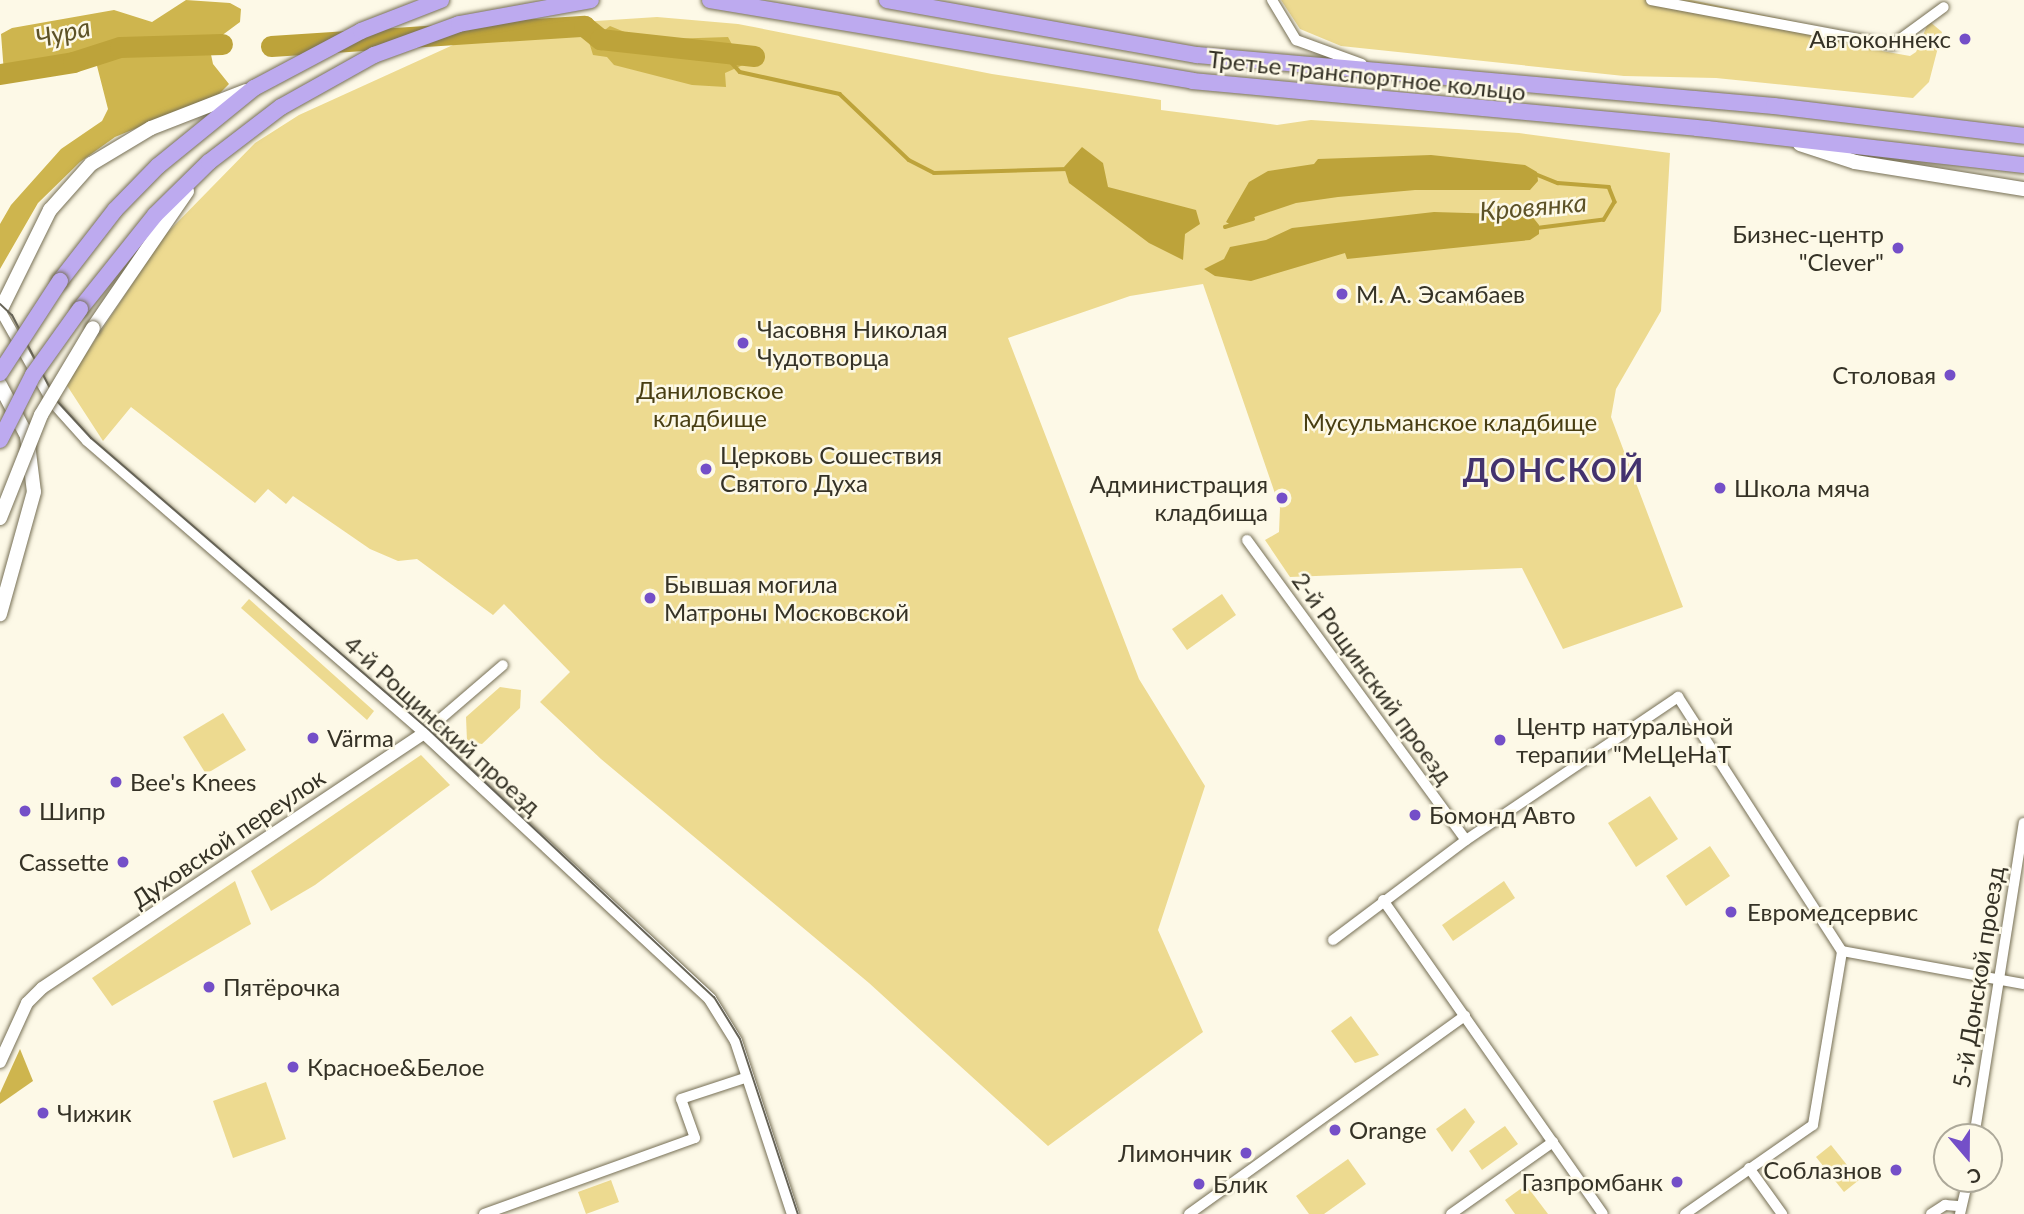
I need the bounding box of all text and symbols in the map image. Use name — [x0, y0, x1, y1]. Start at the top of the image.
water label: Чура — [33, 12, 93, 54]
place label: Автоконнекс — [1809, 25, 1951, 53]
marker: Автоконнекс — [1957, 31, 1973, 47]
street label: Третье транспортное кольцо — [1207, 44, 1527, 106]
water label: Кровянка — [1478, 187, 1588, 227]
place label: Бизнес-центр "Clever" — [1732, 220, 1884, 276]
marker: Бизнес-центр "Clever" — [1890, 240, 1906, 256]
place label: М. А. Эсамбаев — [1356, 280, 1525, 308]
marker: М. А. Эсамбаев — [1334, 286, 1350, 302]
place label: Часовня Николая Чудотворца — [757, 315, 948, 371]
marker: Часовня Николая Чудотворца — [735, 335, 751, 351]
place label: Столовая — [1832, 361, 1936, 389]
marker: Столовая — [1942, 367, 1958, 383]
park label: Даниловское кладбище — [636, 376, 784, 432]
park label: Мусульманское кладбище — [1303, 408, 1597, 436]
place label: Церковь Сошествия Святого Духа — [720, 441, 942, 497]
district label: ДОНСКОЙ — [1464, 451, 1644, 489]
marker: Церковь Сошествия Святого Духа — [698, 461, 714, 477]
place label: Администрация кладбища — [1090, 470, 1268, 526]
place label: Школа мяча — [1734, 474, 1870, 502]
marker: Школа мяча — [1712, 480, 1728, 496]
marker: Администрация кладбища — [1274, 490, 1290, 506]
street label: 2-й Рощинский проезд — [1287, 567, 1459, 789]
place label: Бывшая могила Матроны Московской — [664, 570, 909, 626]
marker: Бывшая могила Матроны Московской — [642, 590, 658, 606]
street label: 4-й Рощинский проезд — [339, 629, 547, 821]
place label: Центр натуральной терапии "МеЦеНаТ — [1516, 712, 1733, 768]
place label: Värma — [327, 724, 394, 752]
marker: Värma — [305, 730, 321, 746]
marker: Центр натуральной терапии "МеЦеНаТ — [1490, 730, 1510, 750]
street label: Духовской переулок — [126, 763, 330, 913]
place label: Bee's Knees — [130, 768, 257, 796]
marker: Bee's Knees — [108, 774, 124, 790]
place label: Шипр — [39, 797, 105, 825]
place label: Бомонд Авто — [1429, 801, 1576, 829]
marker: Шипр — [17, 803, 33, 819]
marker: Бомонд Авто — [1407, 807, 1423, 823]
place label: Cassette — [19, 848, 109, 876]
marker: Cassette — [115, 854, 131, 870]
street label: 5-й Донской проезд — [1946, 864, 2010, 1090]
place label: Евромедсервис — [1747, 898, 1918, 926]
marker: Евромедсервис — [1721, 902, 1741, 922]
place label: Пятёрочка — [223, 973, 340, 1001]
marker: Пятёрочка — [201, 979, 217, 995]
place label: Красное&Белое — [307, 1053, 484, 1081]
marker: Красное&Белое — [285, 1059, 301, 1075]
place label: Чижик — [57, 1099, 132, 1127]
marker: Чижик — [35, 1105, 51, 1121]
place label: Orange — [1349, 1116, 1427, 1144]
marker: Orange — [1327, 1122, 1343, 1138]
north arrow — [1933, 1123, 2003, 1193]
place label: Лимончик — [1118, 1139, 1232, 1167]
marker: Лимончик — [1238, 1145, 1254, 1161]
place label: Соблазнов — [1763, 1156, 1882, 1184]
marker: Соблазнов — [1888, 1162, 1904, 1178]
text: С — [1965, 1163, 1985, 1189]
place label: Газпромбанк — [1522, 1168, 1663, 1196]
place label: Блик — [1213, 1170, 1268, 1198]
marker: Газпромбанк — [1669, 1174, 1685, 1190]
marker: Блик — [1191, 1176, 1207, 1192]

